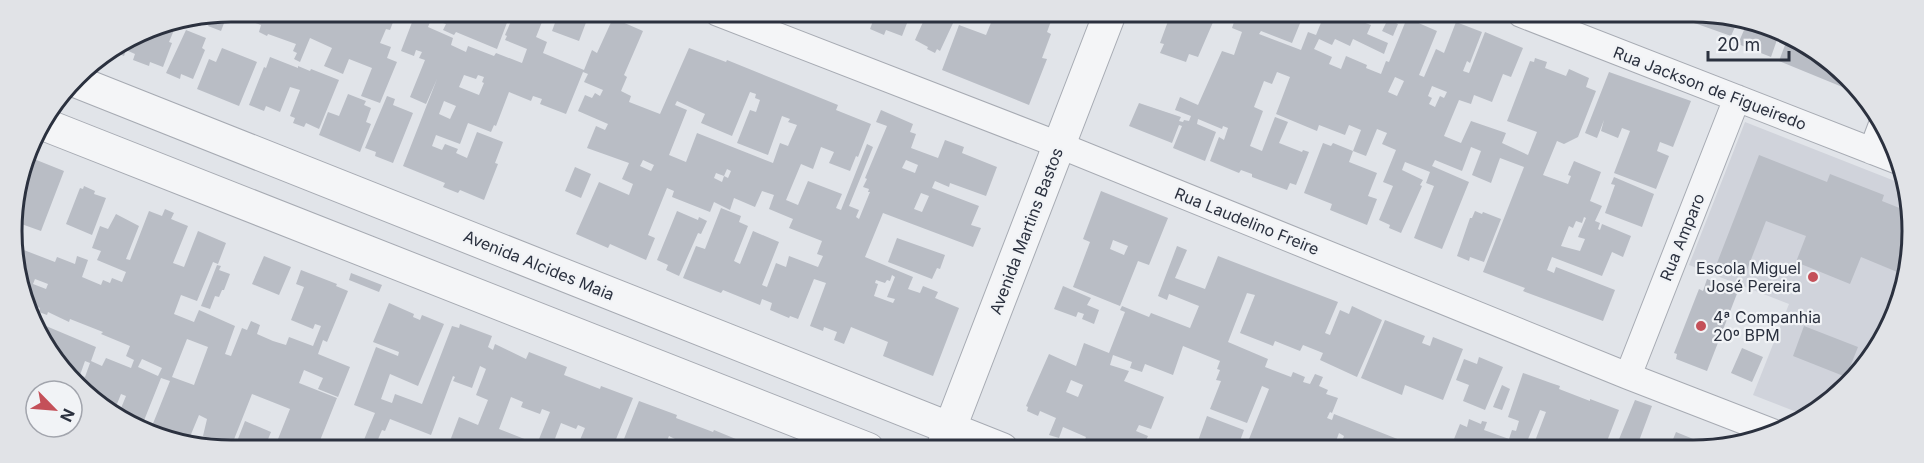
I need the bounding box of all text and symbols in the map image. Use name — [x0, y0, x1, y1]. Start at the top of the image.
scale bar — [1708, 24, 1789, 62]
text: 20 m — [1717, 34, 1760, 55]
street label: Rua Jackson de Figueiredo — [1611, 42, 1809, 134]
street label: Avenida Martins Bastos — [985, 145, 1067, 317]
street label: Rua Laudelino Freire — [1172, 183, 1322, 259]
street label: Rua Amparo — [1655, 190, 1709, 284]
street label: Avenida Alcides Maia — [461, 226, 617, 304]
place label: Escola Miguel José Pereira — [1696, 258, 1801, 296]
marker: Escola Miguel José Pereira — [1806, 270, 1820, 284]
place label: 4ª Companhia 20º BPM — [1713, 307, 1821, 345]
marker: 4ª Companhia 20º BPM — [1694, 319, 1708, 333]
north arrow — [24, 379, 84, 439]
text: N — [56, 406, 79, 425]

